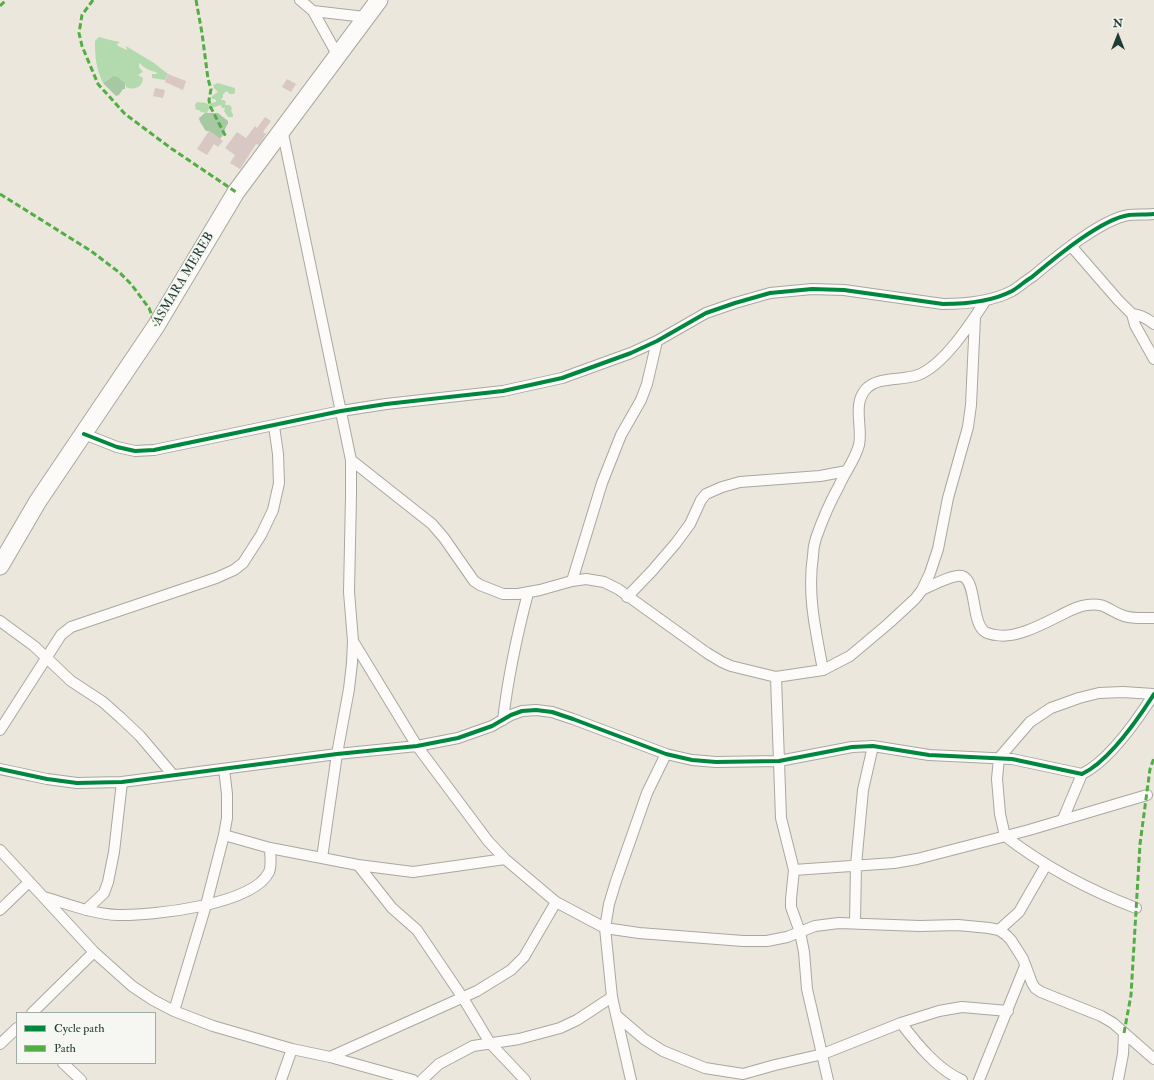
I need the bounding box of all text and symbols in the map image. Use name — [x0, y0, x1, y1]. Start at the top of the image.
north arrow — [1098, 16, 1138, 56]
text: N — [1113, 17, 1123, 30]
street label: ASMARA MEREB — [150, 230, 218, 328]
legend — [16, 1012, 156, 1064]
text: Cycle path — [54, 1021, 104, 1036]
text: Path — [54, 1041, 76, 1056]

